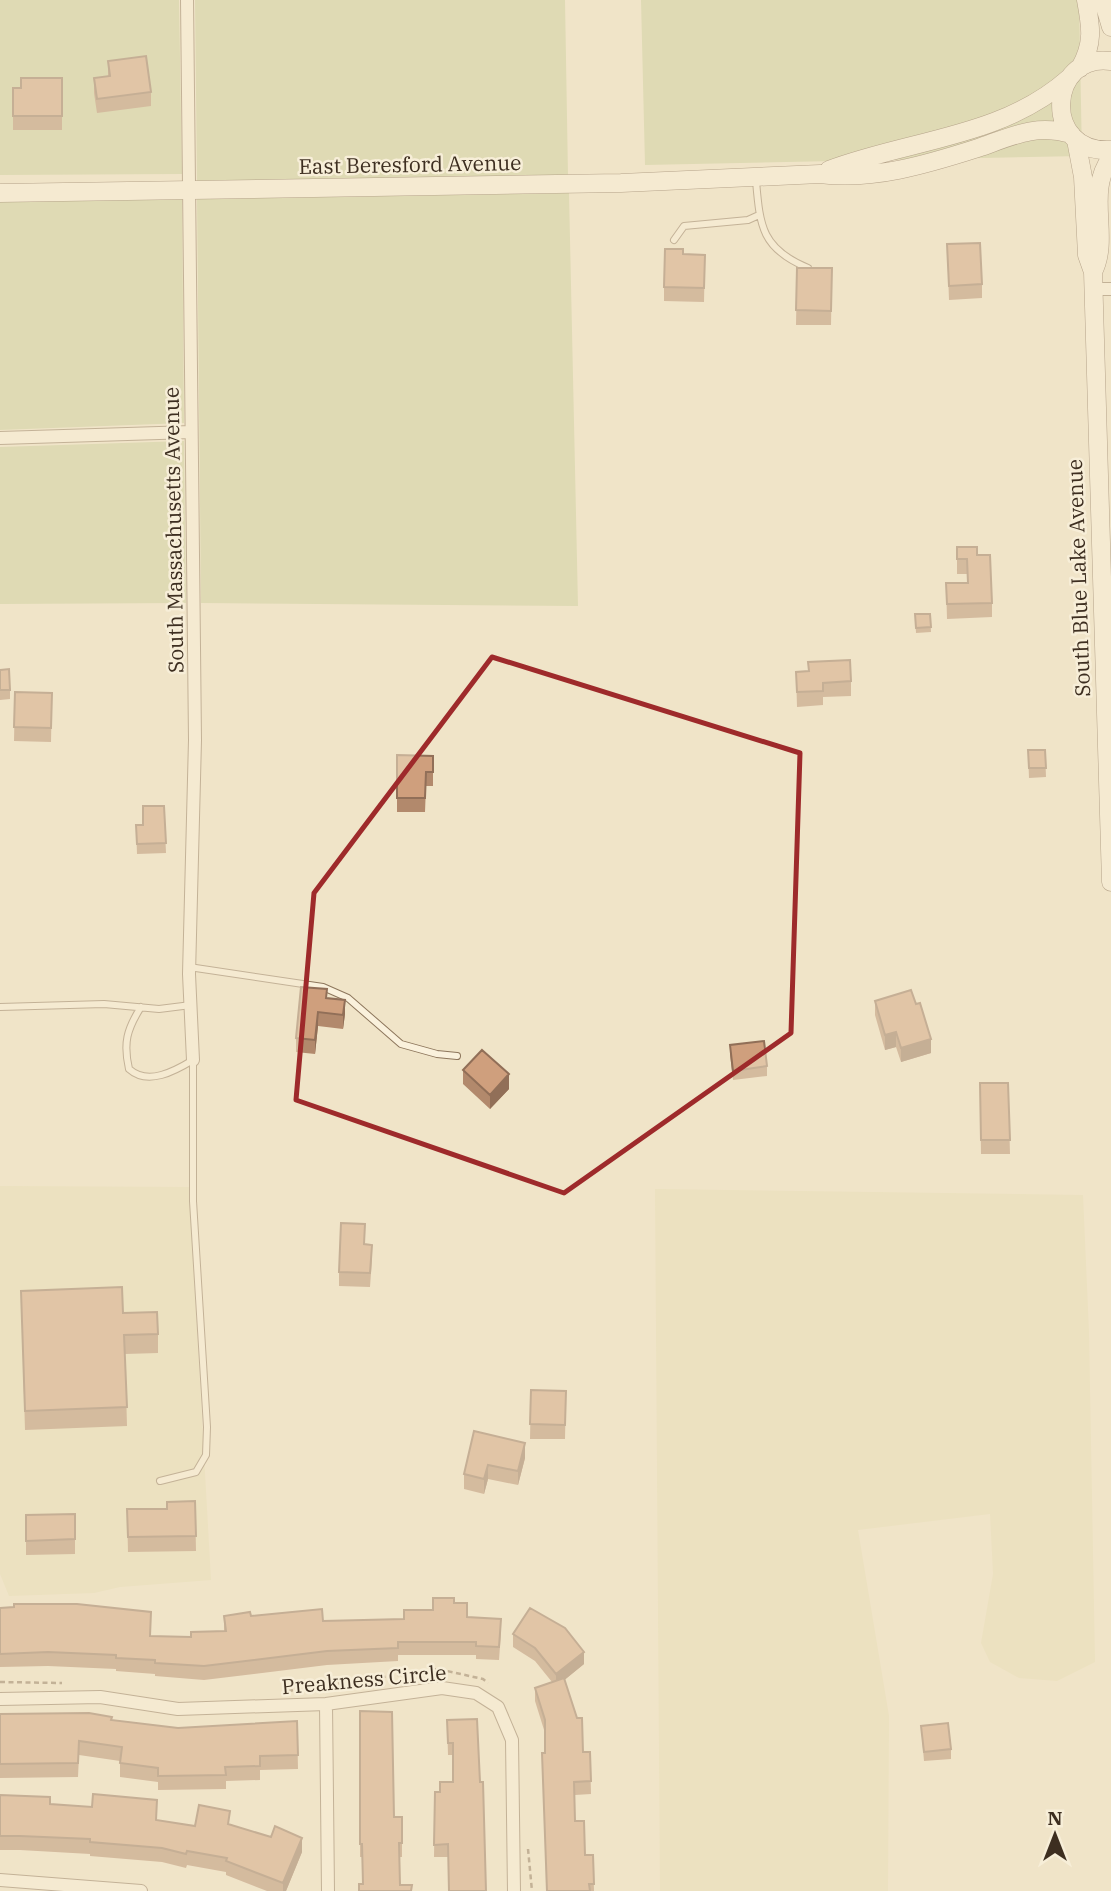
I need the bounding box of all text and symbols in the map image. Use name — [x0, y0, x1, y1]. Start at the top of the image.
street label: East Beresford Avenue — [298, 148, 522, 180]
street label: South Massachusetts Avenue — [157, 387, 189, 673]
street label: South Blue Lake Avenue — [1060, 459, 1096, 697]
street label: Preakness Circle — [280, 1658, 448, 1700]
north arrow — [1020, 1800, 1090, 1870]
text: N — [1047, 1806, 1063, 1830]

